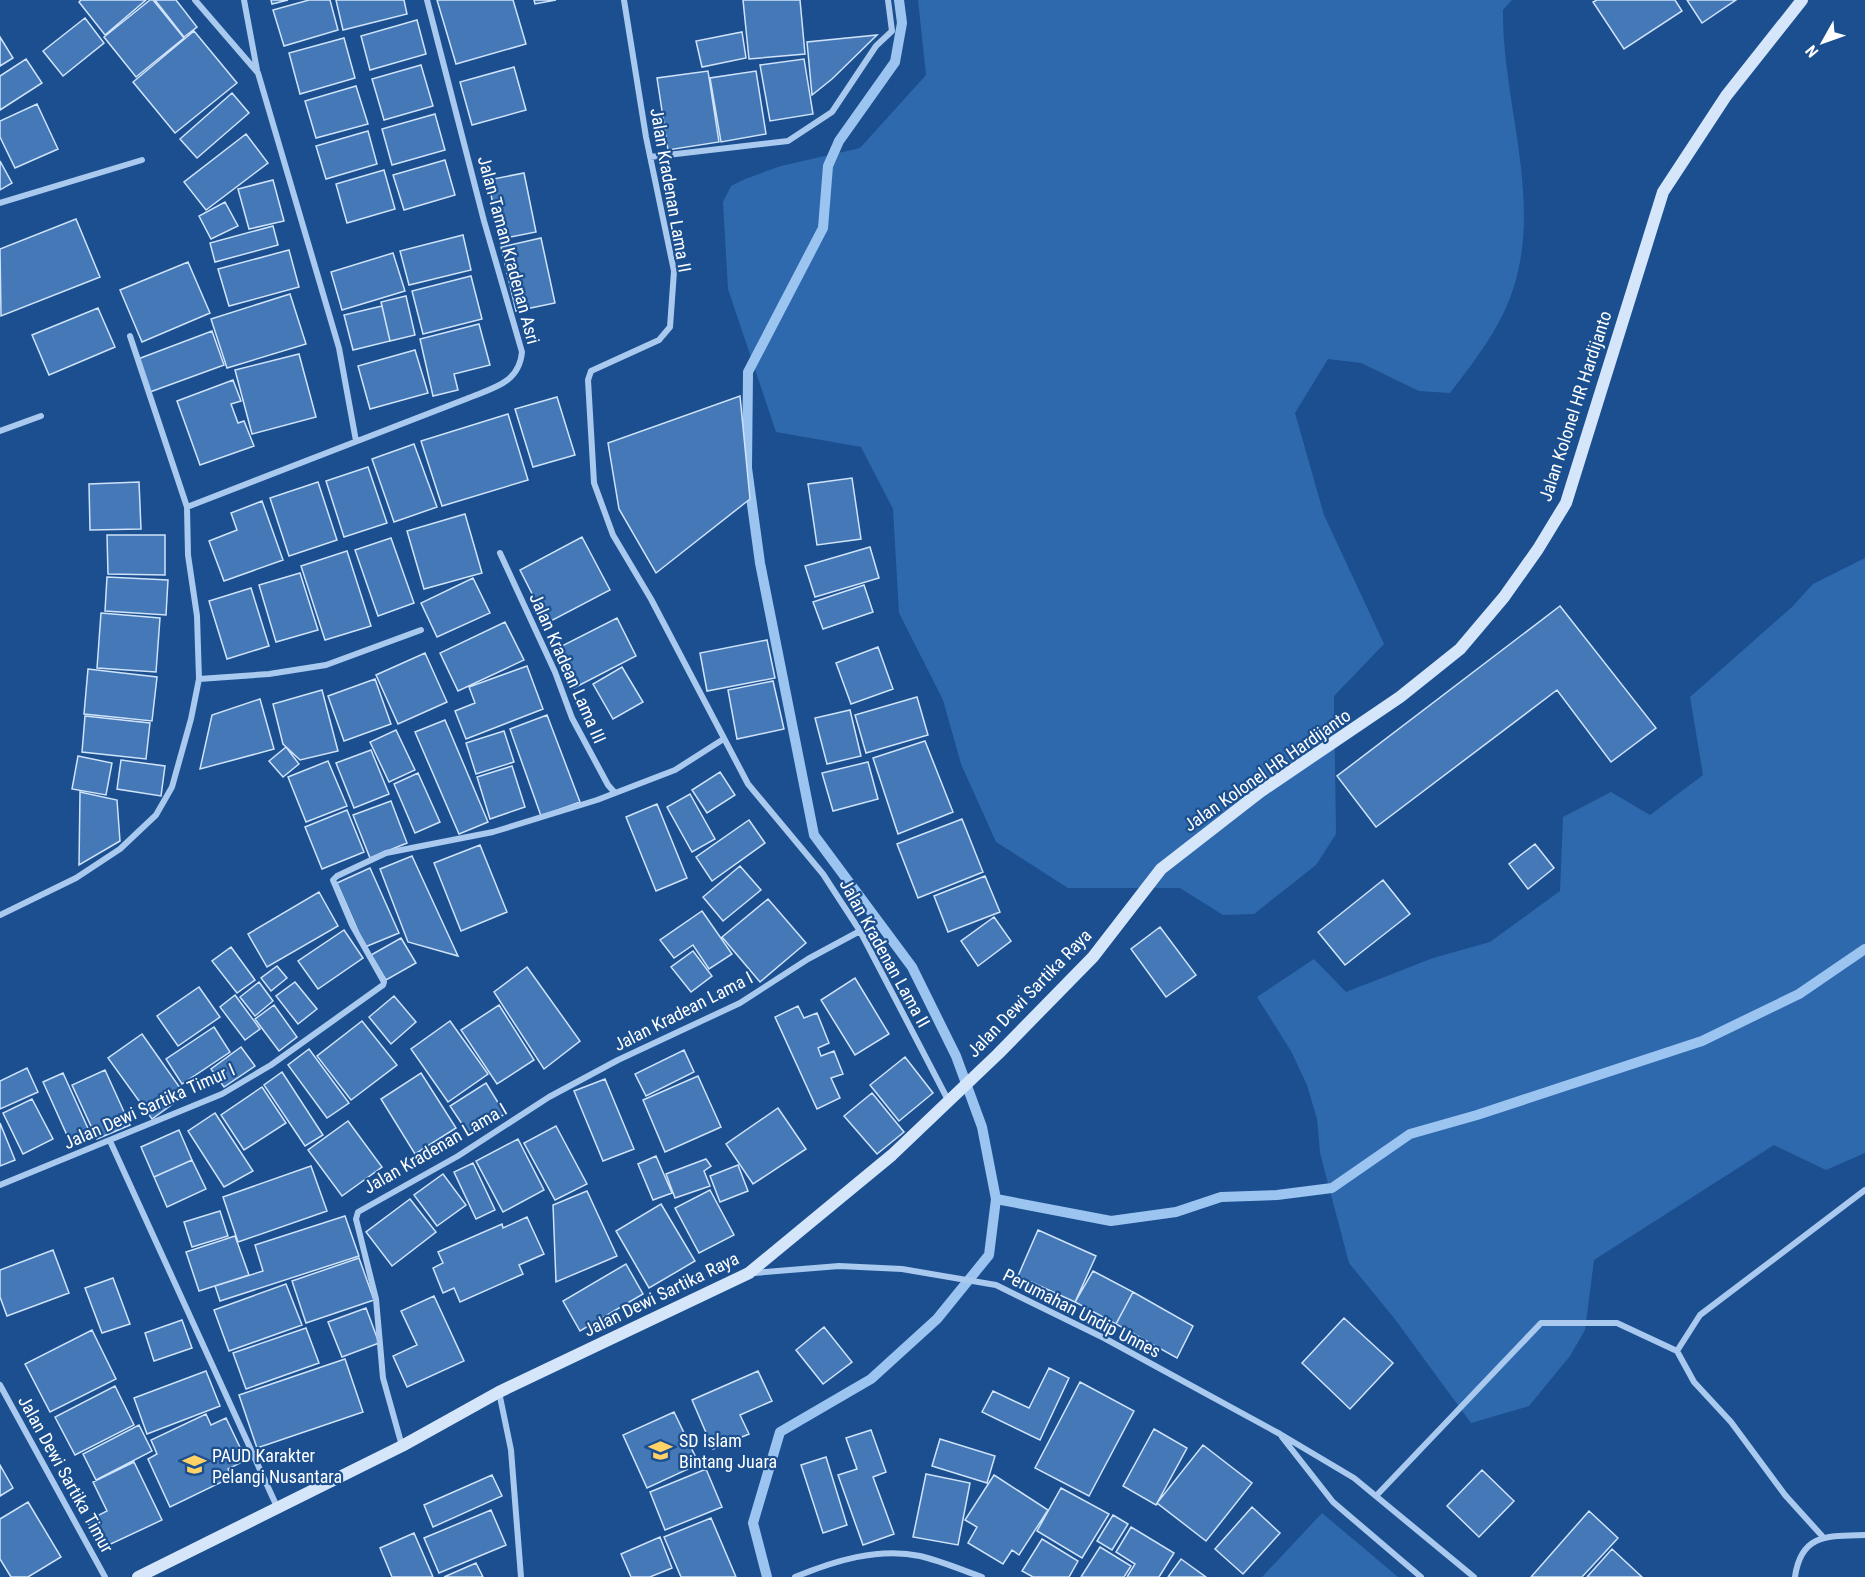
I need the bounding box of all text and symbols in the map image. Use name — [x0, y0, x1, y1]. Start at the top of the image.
north arrow — [1793, 12, 1853, 72]
text: N — [1801, 41, 1822, 61]
street label: Jalan Kradenan Lama II — [646, 106, 696, 274]
street label: Jalan Taman Kradenan Asri — [474, 154, 544, 346]
street label: Jalan Kolonel HR Hardijanto — [1534, 308, 1616, 504]
street label: Jalan Kradean Lama III — [525, 590, 611, 746]
street label: Jalan Kolonel HR Hardijanto — [1180, 704, 1354, 836]
street label: Jalan Kradenan Lama II — [835, 875, 935, 1031]
street label: Jalan Dewi Sartika Raya — [962, 925, 1096, 1061]
street label: Jalan Kradean Lama I — [610, 967, 756, 1055]
street label: Jalan Dewi Sartika Timur I — [60, 1059, 238, 1153]
street label: Jalan Kradenan Lama I — [360, 1098, 510, 1198]
street label: Jalan Dewi Sartika Raya — [580, 1247, 742, 1341]
street label: Perumahan Undip Unnes — [1000, 1264, 1164, 1362]
street label: Jalan Dewi Sartika Timur — [14, 1392, 118, 1557]
place label: SD Islam Bintang Juara — [679, 1430, 777, 1472]
school or university icon: SD Islam Bintang Juara — [648, 1437, 674, 1463]
place label: PAUD Karakter Pelangi Nusantara — [212, 1445, 342, 1487]
school or university icon: PAUD Karakter Pelangi Nusantara — [181, 1452, 207, 1478]

